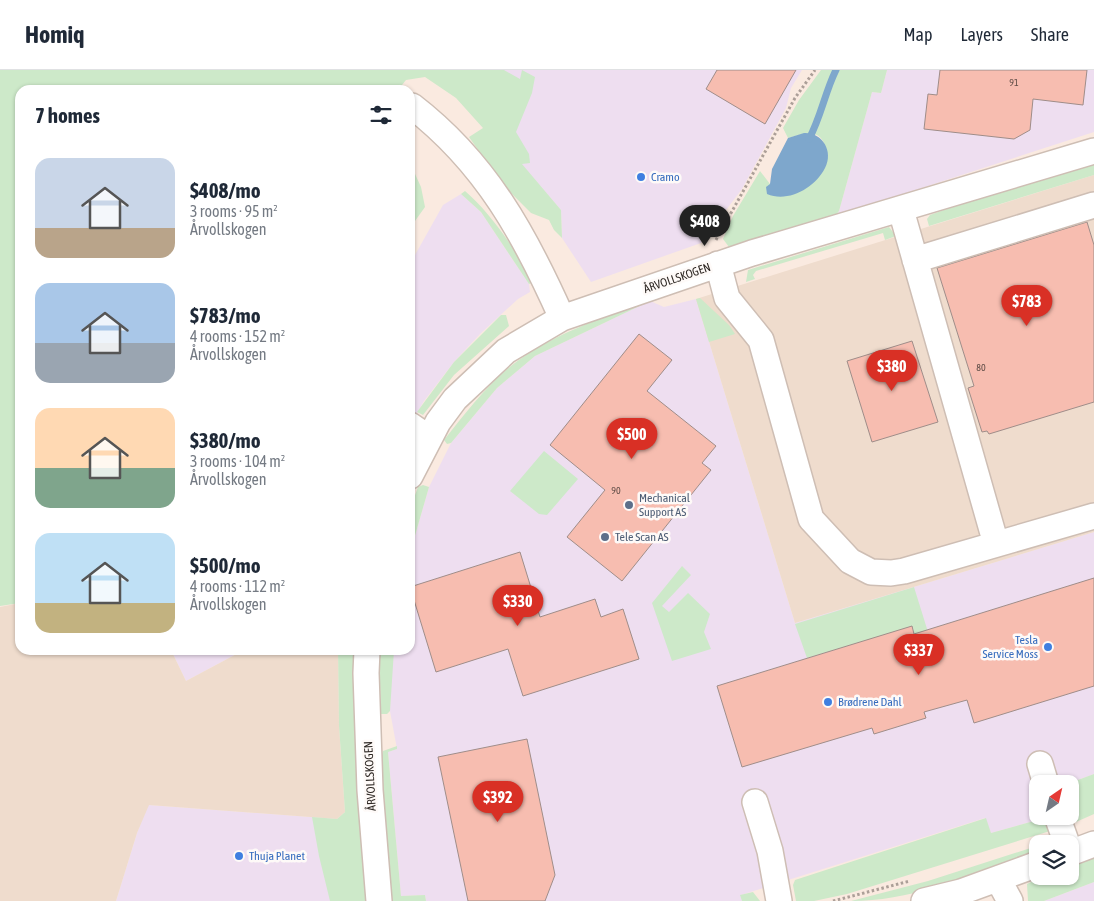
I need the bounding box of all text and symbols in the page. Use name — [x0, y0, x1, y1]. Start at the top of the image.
text: Homiq — [25, 21, 84, 48]
text: Map — [903, 24, 932, 45]
text: Layers — [960, 24, 1003, 45]
text: Share — [1031, 24, 1069, 45]
house number: 91 — [1009, 77, 1019, 88]
icon: filters — [367, 101, 395, 129]
text: 7 homes — [35, 103, 100, 127]
place label: Cramo — [651, 170, 680, 184]
marker: Cramo — [635, 171, 647, 183]
icon: home — [75, 178, 135, 238]
text: $408/mo — [190, 178, 261, 202]
text: 3 rooms · 95 m² — [190, 202, 278, 220]
pin: $408 — [675, 204, 735, 247]
text: $408 — [690, 212, 720, 230]
text: Årvollskogen — [190, 220, 266, 238]
street label: ÅRVOLLSKOGEN — [642, 260, 712, 296]
pin: $783 — [997, 284, 1057, 327]
text: $783 — [1012, 292, 1042, 310]
icon: home — [75, 303, 135, 363]
text: $783/mo — [190, 303, 261, 327]
text: 4 rooms · 152 m² — [190, 327, 285, 345]
text: Årvollskogen — [190, 345, 266, 363]
pin: $380 — [862, 350, 922, 392]
text: $380 — [877, 357, 907, 375]
house number: 80 — [976, 362, 986, 373]
pin: $500 — [602, 418, 662, 460]
text: $500 — [617, 425, 647, 443]
icon: home — [75, 428, 135, 488]
text: $380/mo — [190, 428, 261, 452]
text: 3 rooms · 104 m² — [190, 452, 285, 470]
text: Årvollskogen — [190, 470, 266, 488]
house number: 90 — [611, 485, 621, 496]
place label: Mechanical Support AS — [639, 491, 691, 519]
marker: Mechanical Support AS — [623, 499, 635, 511]
place label: Tele Scan AS — [615, 530, 669, 544]
marker: Tele Scan AS — [599, 531, 611, 543]
icon: home — [75, 553, 135, 613]
text: $500/mo — [190, 553, 261, 577]
text: 4 rooms · 112 m² — [190, 577, 285, 595]
pin: $330 — [488, 584, 548, 627]
text: $330 — [503, 592, 533, 610]
text: Årvollskogen — [190, 595, 266, 613]
place label: Tesla Service Moss — [983, 633, 1038, 661]
pin: $337 — [889, 634, 949, 676]
text: $337 — [904, 641, 934, 659]
marker: Tesla Service Moss — [1042, 641, 1054, 653]
place label: Brødrene Dahl — [838, 695, 903, 709]
marker: Brødrene Dahl — [822, 696, 834, 708]
street label: ÅRVOLLSKOGEN — [361, 741, 379, 811]
north arrow — [1029, 775, 1079, 825]
map controls — [1029, 775, 1079, 885]
pin: $392 — [468, 780, 528, 823]
text: $392 — [483, 788, 513, 806]
button: layers — [1029, 835, 1079, 885]
place label: Thuja Planet — [249, 849, 306, 863]
marker: Thuja Planet — [233, 850, 245, 862]

